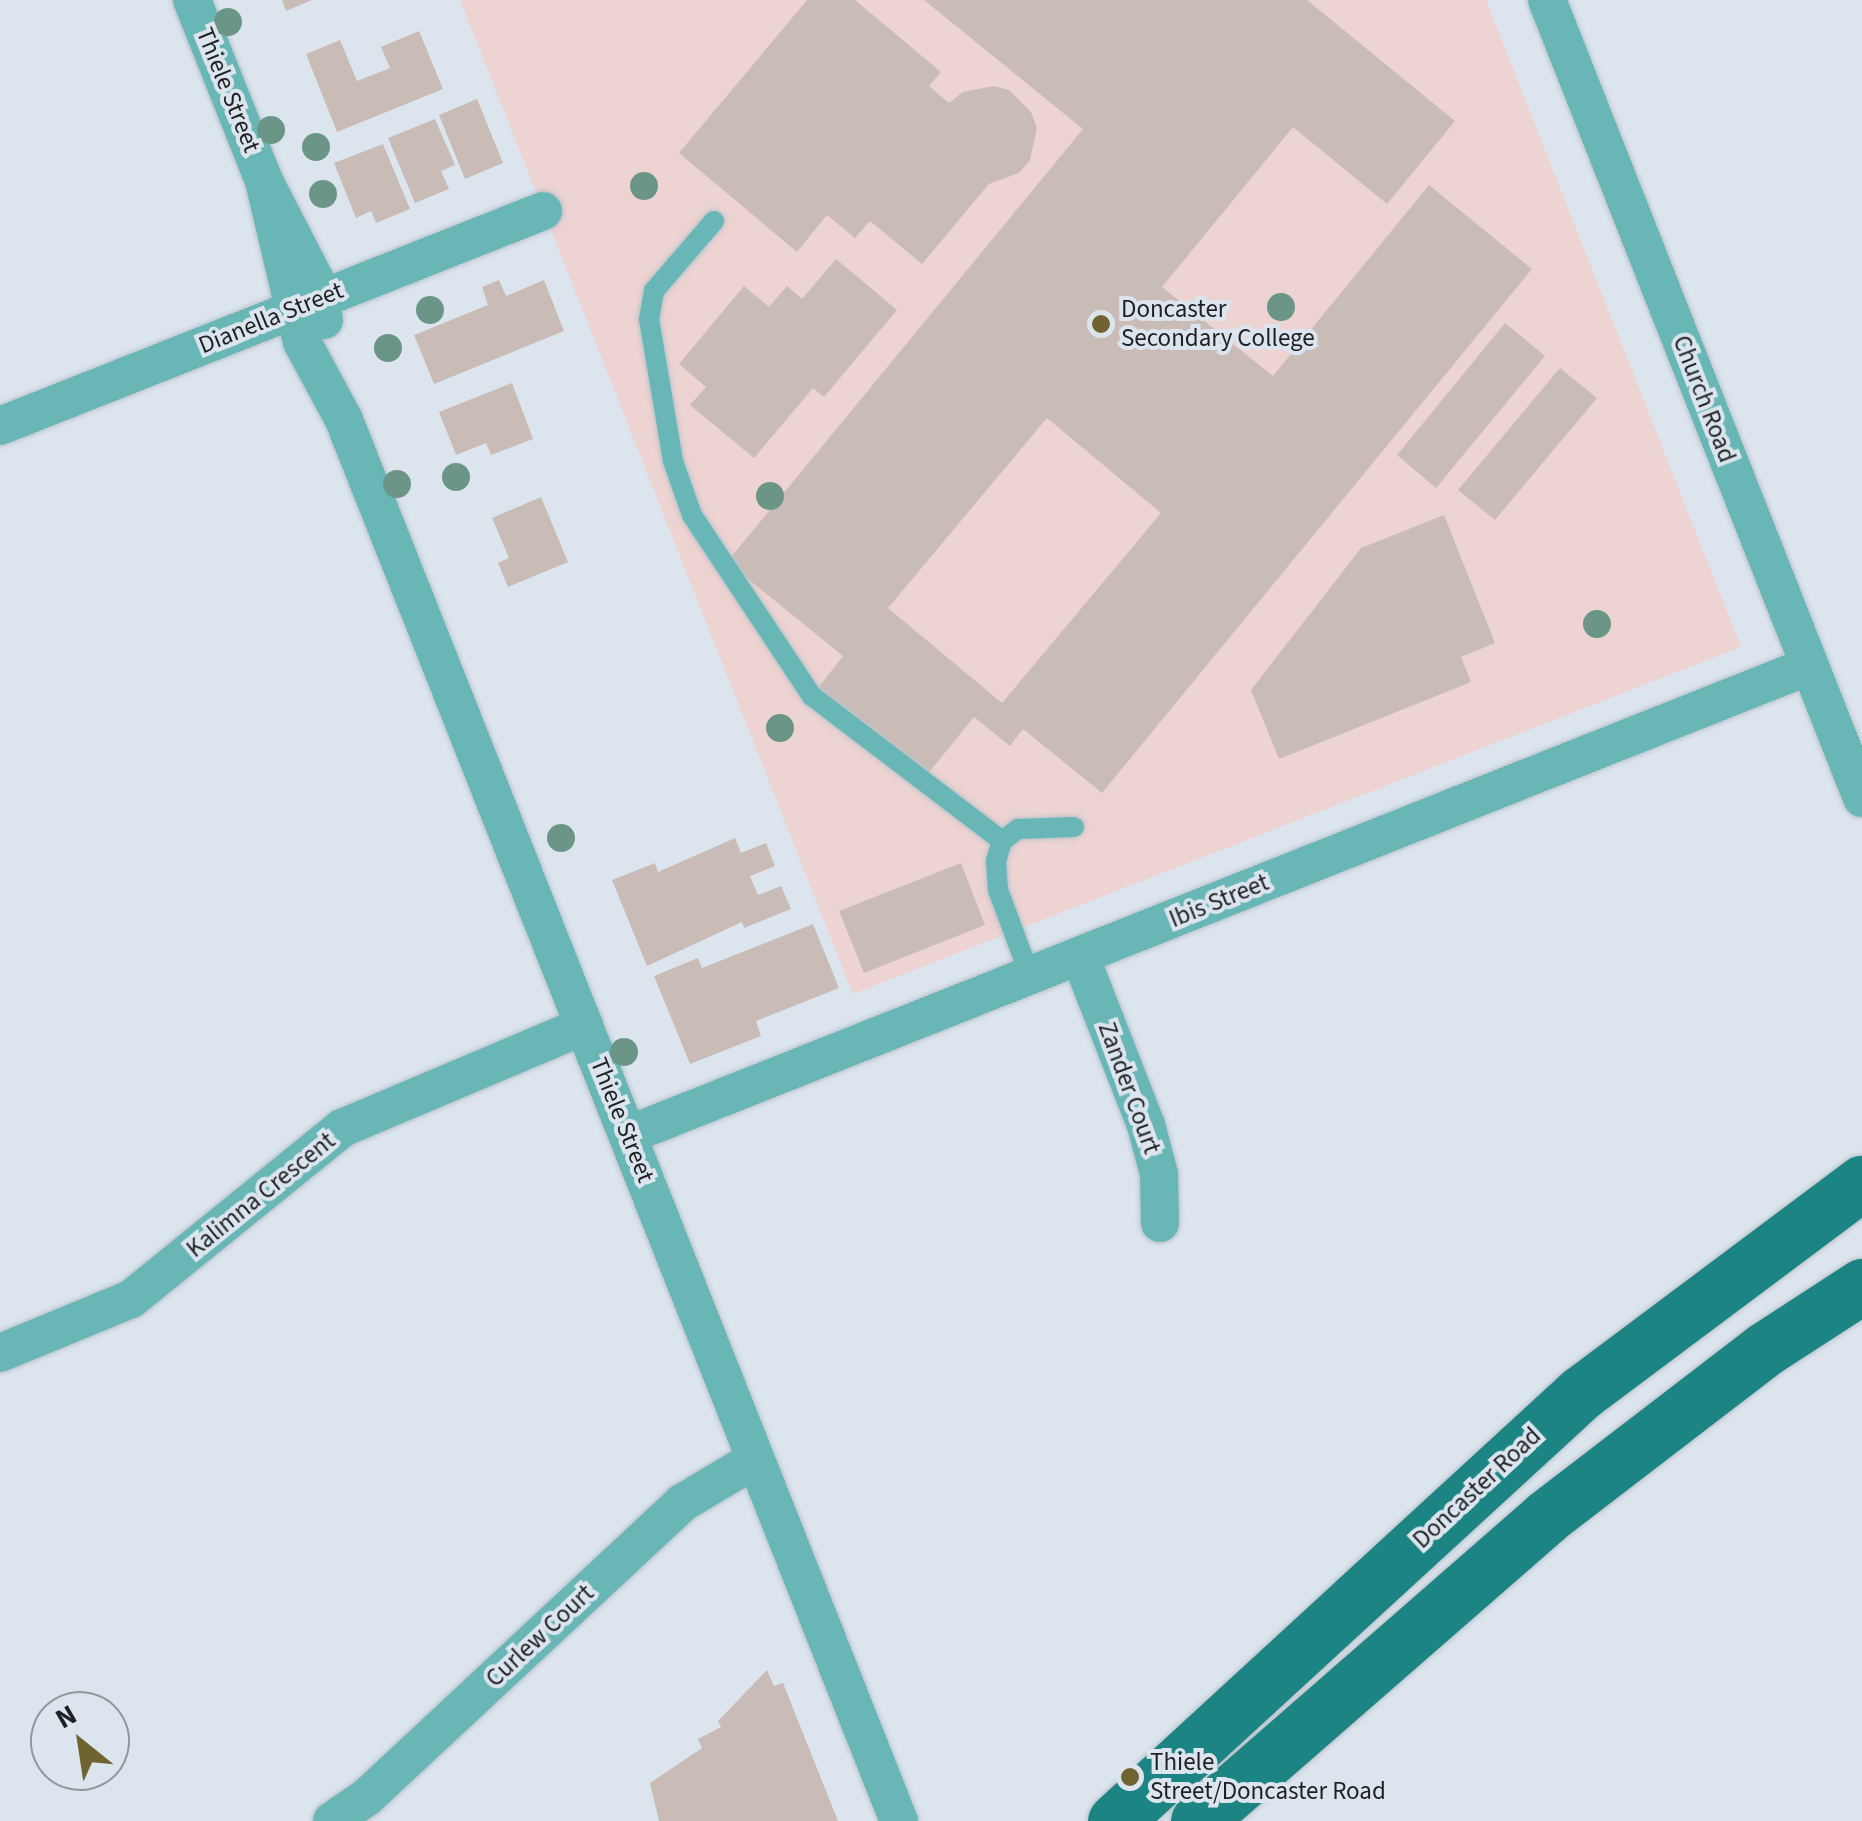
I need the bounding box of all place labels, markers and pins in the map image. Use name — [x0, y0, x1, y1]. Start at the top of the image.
place label: Doncaster Secondary College — [1121, 295, 1315, 354]
marker: Doncaster Secondary College — [1090, 313, 1112, 335]
place label: Thiele Street/Doncaster Road — [1150, 1748, 1386, 1807]
marker: Thiele Street/Doncaster Road — [1119, 1766, 1141, 1788]

